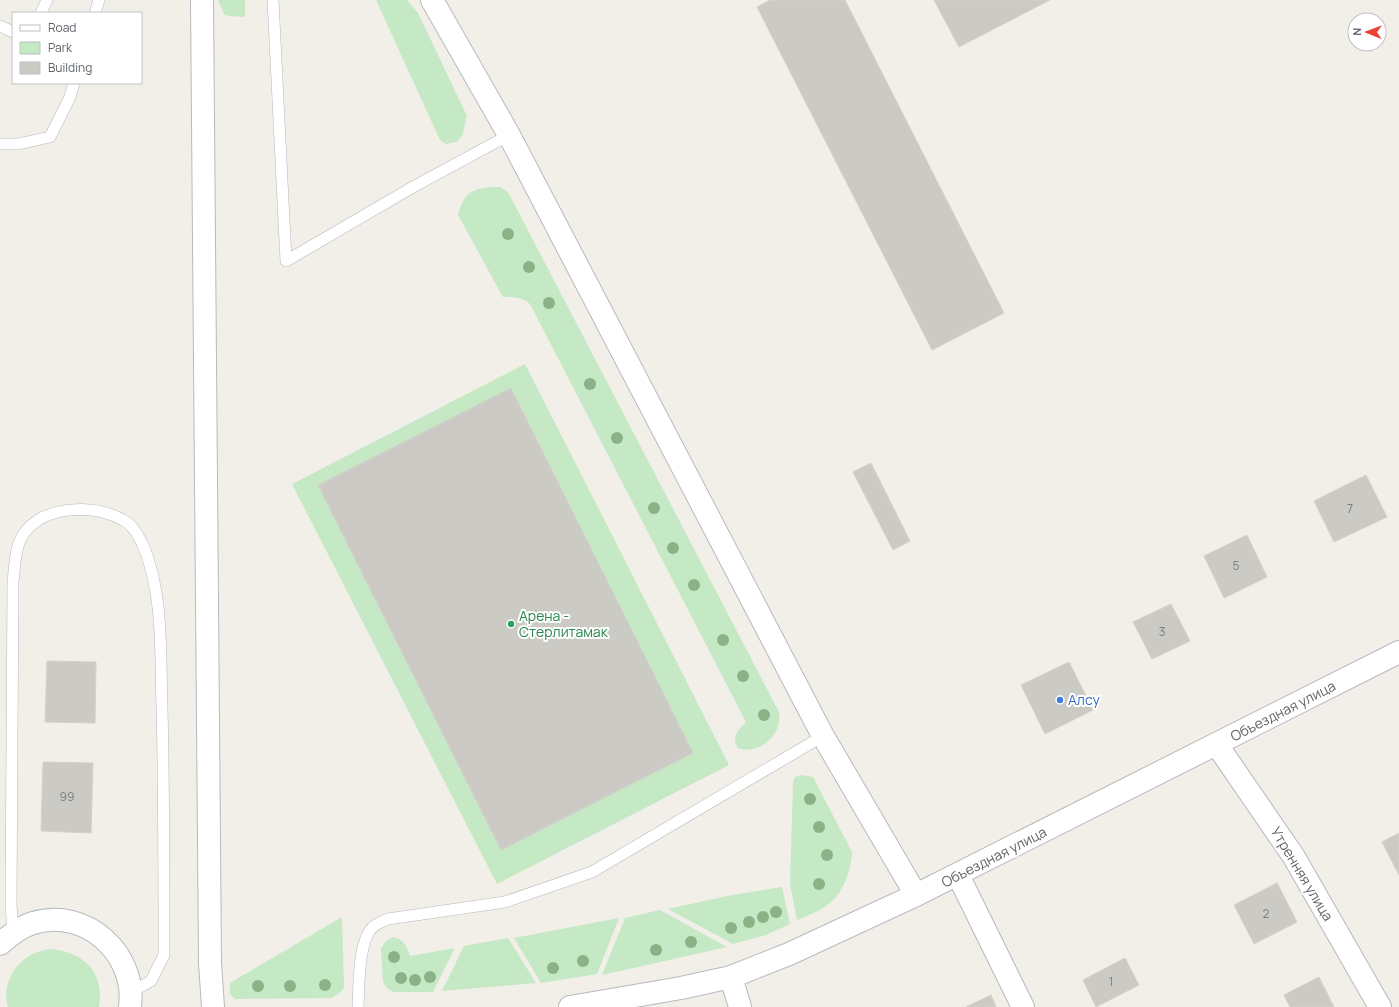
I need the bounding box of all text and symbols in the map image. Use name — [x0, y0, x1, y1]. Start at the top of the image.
legend — [12, 12, 142, 84]
north arrow — [1347, 12, 1387, 52]
text: Road — [48, 19, 76, 36]
text: N — [1349, 28, 1364, 36]
text: Park — [48, 39, 73, 56]
text: Building — [48, 59, 92, 76]
house number: 7 — [1347, 500, 1353, 517]
house number: 5 — [1233, 557, 1240, 574]
place label: Арена - Стерлитамак — [519, 606, 609, 641]
marker: Арена - Стерлитамак — [506, 619, 516, 629]
house number: 3 — [1159, 623, 1165, 640]
street label: Объездная улица — [1227, 676, 1339, 745]
place label: Алсу — [1068, 690, 1100, 709]
marker: Алсу — [1055, 695, 1065, 705]
house number: 99 — [60, 788, 74, 805]
street label: Объездная улица — [938, 822, 1050, 891]
street label: Утренняя улица — [1267, 823, 1338, 924]
house number: 2 — [1263, 905, 1270, 922]
house number: 1 — [1109, 973, 1113, 990]

